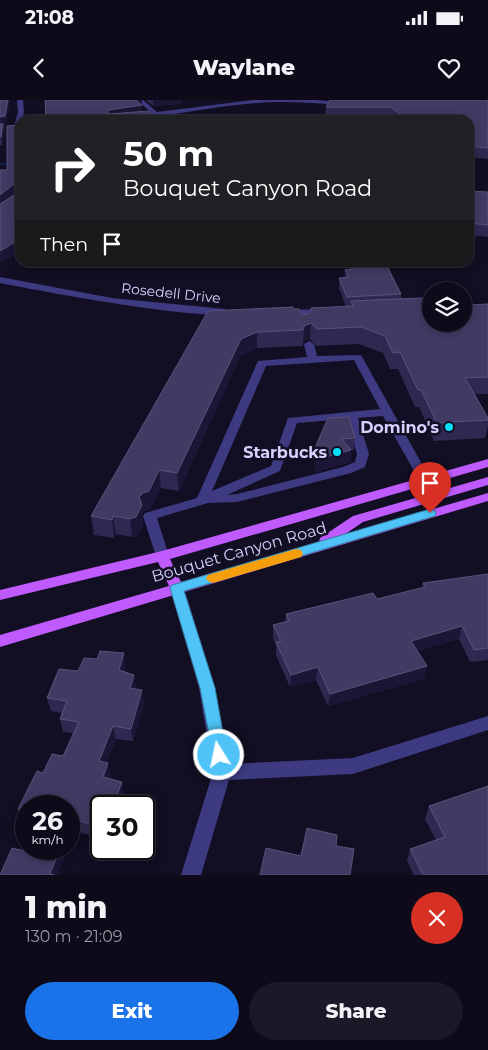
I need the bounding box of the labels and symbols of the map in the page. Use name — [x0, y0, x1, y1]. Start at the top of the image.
street label: Rosedell Drive — [120, 279, 222, 307]
place label: Domino's — [360, 418, 439, 437]
marker: Domino's — [443, 421, 455, 433]
place label: Starbucks — [243, 443, 327, 462]
marker: Starbucks — [331, 446, 343, 458]
pin — [409, 462, 451, 513]
street label: Bouquet Canyon Road — [149, 518, 329, 586]
position arrow — [192, 728, 244, 780]
speed limit sign: 30 — [90, 795, 155, 860]

